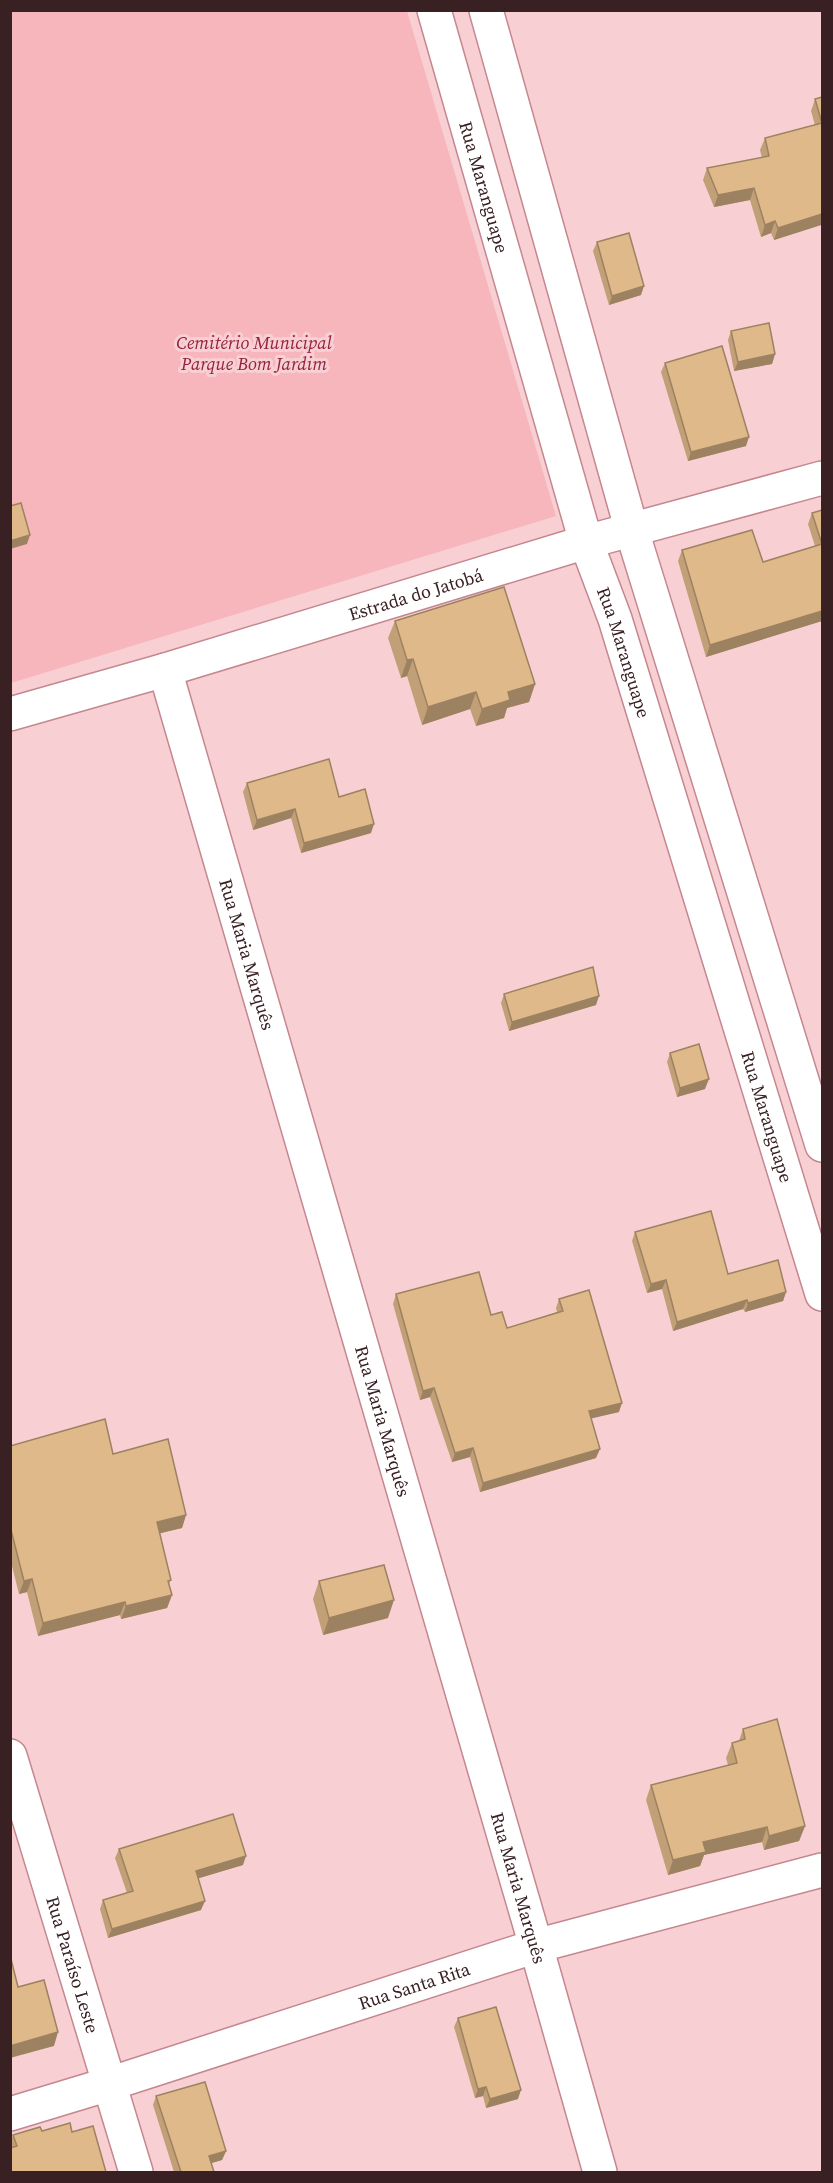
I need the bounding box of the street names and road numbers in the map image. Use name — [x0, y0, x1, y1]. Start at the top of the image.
street label: Rua Maranguape — [454, 118, 515, 256]
street label: Estrada do Jatobá — [345, 561, 487, 626]
street label: Rua Maranguape — [591, 583, 657, 721]
street label: Rua Maria Marquês — [214, 876, 282, 1033]
street label: Rua Maranguape — [736, 1048, 799, 1185]
street label: Rua Maria Marquês — [349, 1342, 417, 1500]
street label: Rua Maria Marquês — [485, 1809, 553, 1966]
street label: Rua Paraíso Leste — [41, 1893, 106, 2036]
street label: Rua Santa Rita — [355, 1955, 474, 2015]

